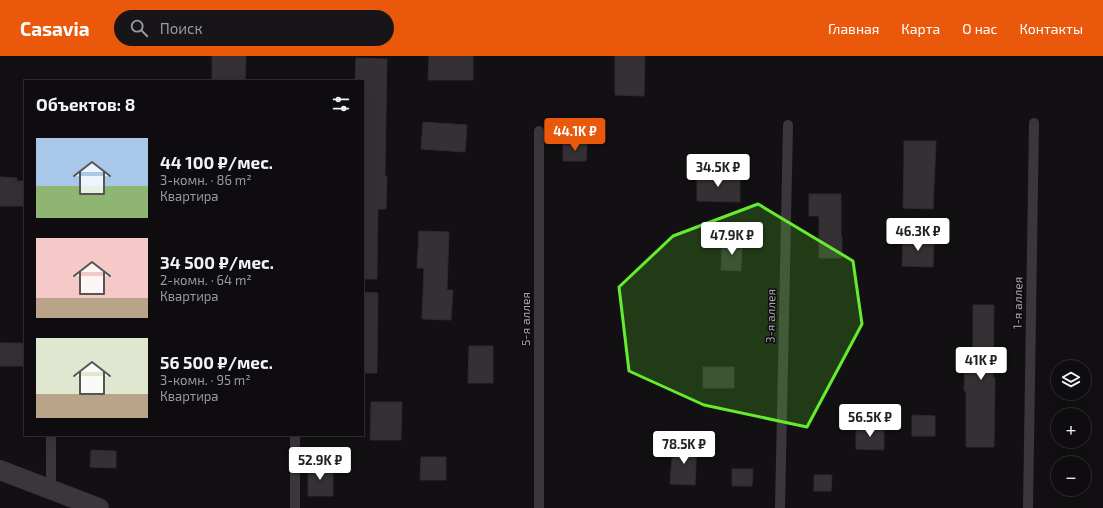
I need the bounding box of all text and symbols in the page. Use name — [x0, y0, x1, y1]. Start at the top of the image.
search box — [114, 10, 394, 46]
text: Casavia — [20, 17, 90, 40]
icon: search — [128, 17, 150, 39]
text: Поиск — [160, 19, 203, 37]
text: Главная — [828, 20, 879, 37]
text: Карта — [901, 20, 940, 37]
text: О нас — [962, 20, 998, 37]
text: Контакты — [1020, 20, 1083, 37]
icon: filters — [330, 93, 352, 115]
text: Объектов: 8 — [36, 94, 135, 114]
pin: 44.1K ₽ — [538, 118, 612, 152]
text: 44.1K ₽ — [553, 123, 597, 139]
text: 44 100 ₽/мес. — [160, 152, 273, 172]
icon: home — [68, 154, 116, 202]
pin: 34.5K ₽ — [681, 154, 755, 188]
text: 34.5K ₽ — [696, 159, 740, 175]
text: 3-комн. · 86 m² — [160, 172, 252, 188]
text: Квартира — [160, 188, 219, 204]
pin: 46.3K ₽ — [881, 218, 955, 252]
pin: 47.9K ₽ — [695, 222, 769, 256]
text: 46.3K ₽ — [895, 223, 941, 239]
text: 47.9K ₽ — [710, 227, 754, 243]
text: 34 500 ₽/мес. — [160, 252, 274, 272]
icon: home — [68, 254, 116, 302]
text: 2-комн. · 64 m² — [160, 272, 252, 288]
street label: 1-я аллея — [1010, 277, 1024, 329]
text: Квартира — [160, 288, 219, 304]
street label: 3-я аллея — [763, 289, 777, 343]
street label: 5-я аллея — [518, 292, 532, 346]
pin: 41K ₽ — [953, 347, 1009, 381]
text: 56 500 ₽/мес. — [160, 352, 273, 372]
text: 41K ₽ — [965, 352, 997, 368]
icon: home — [68, 354, 116, 402]
map controls — [1051, 360, 1091, 496]
button: layers — [1051, 360, 1091, 400]
text: 3-комн. · 95 m² — [160, 372, 251, 388]
text: Квартира — [160, 388, 219, 404]
pin: 56.5K ₽ — [833, 404, 907, 438]
button: + — [1051, 408, 1091, 448]
text: 56.5K ₽ — [848, 409, 892, 425]
pin: 78.5K ₽ — [647, 431, 721, 465]
text: 78.5K ₽ — [662, 436, 706, 452]
pin: 52.9K ₽ — [283, 447, 357, 481]
text: 52.9K ₽ — [298, 452, 342, 468]
button: − — [1051, 456, 1091, 496]

